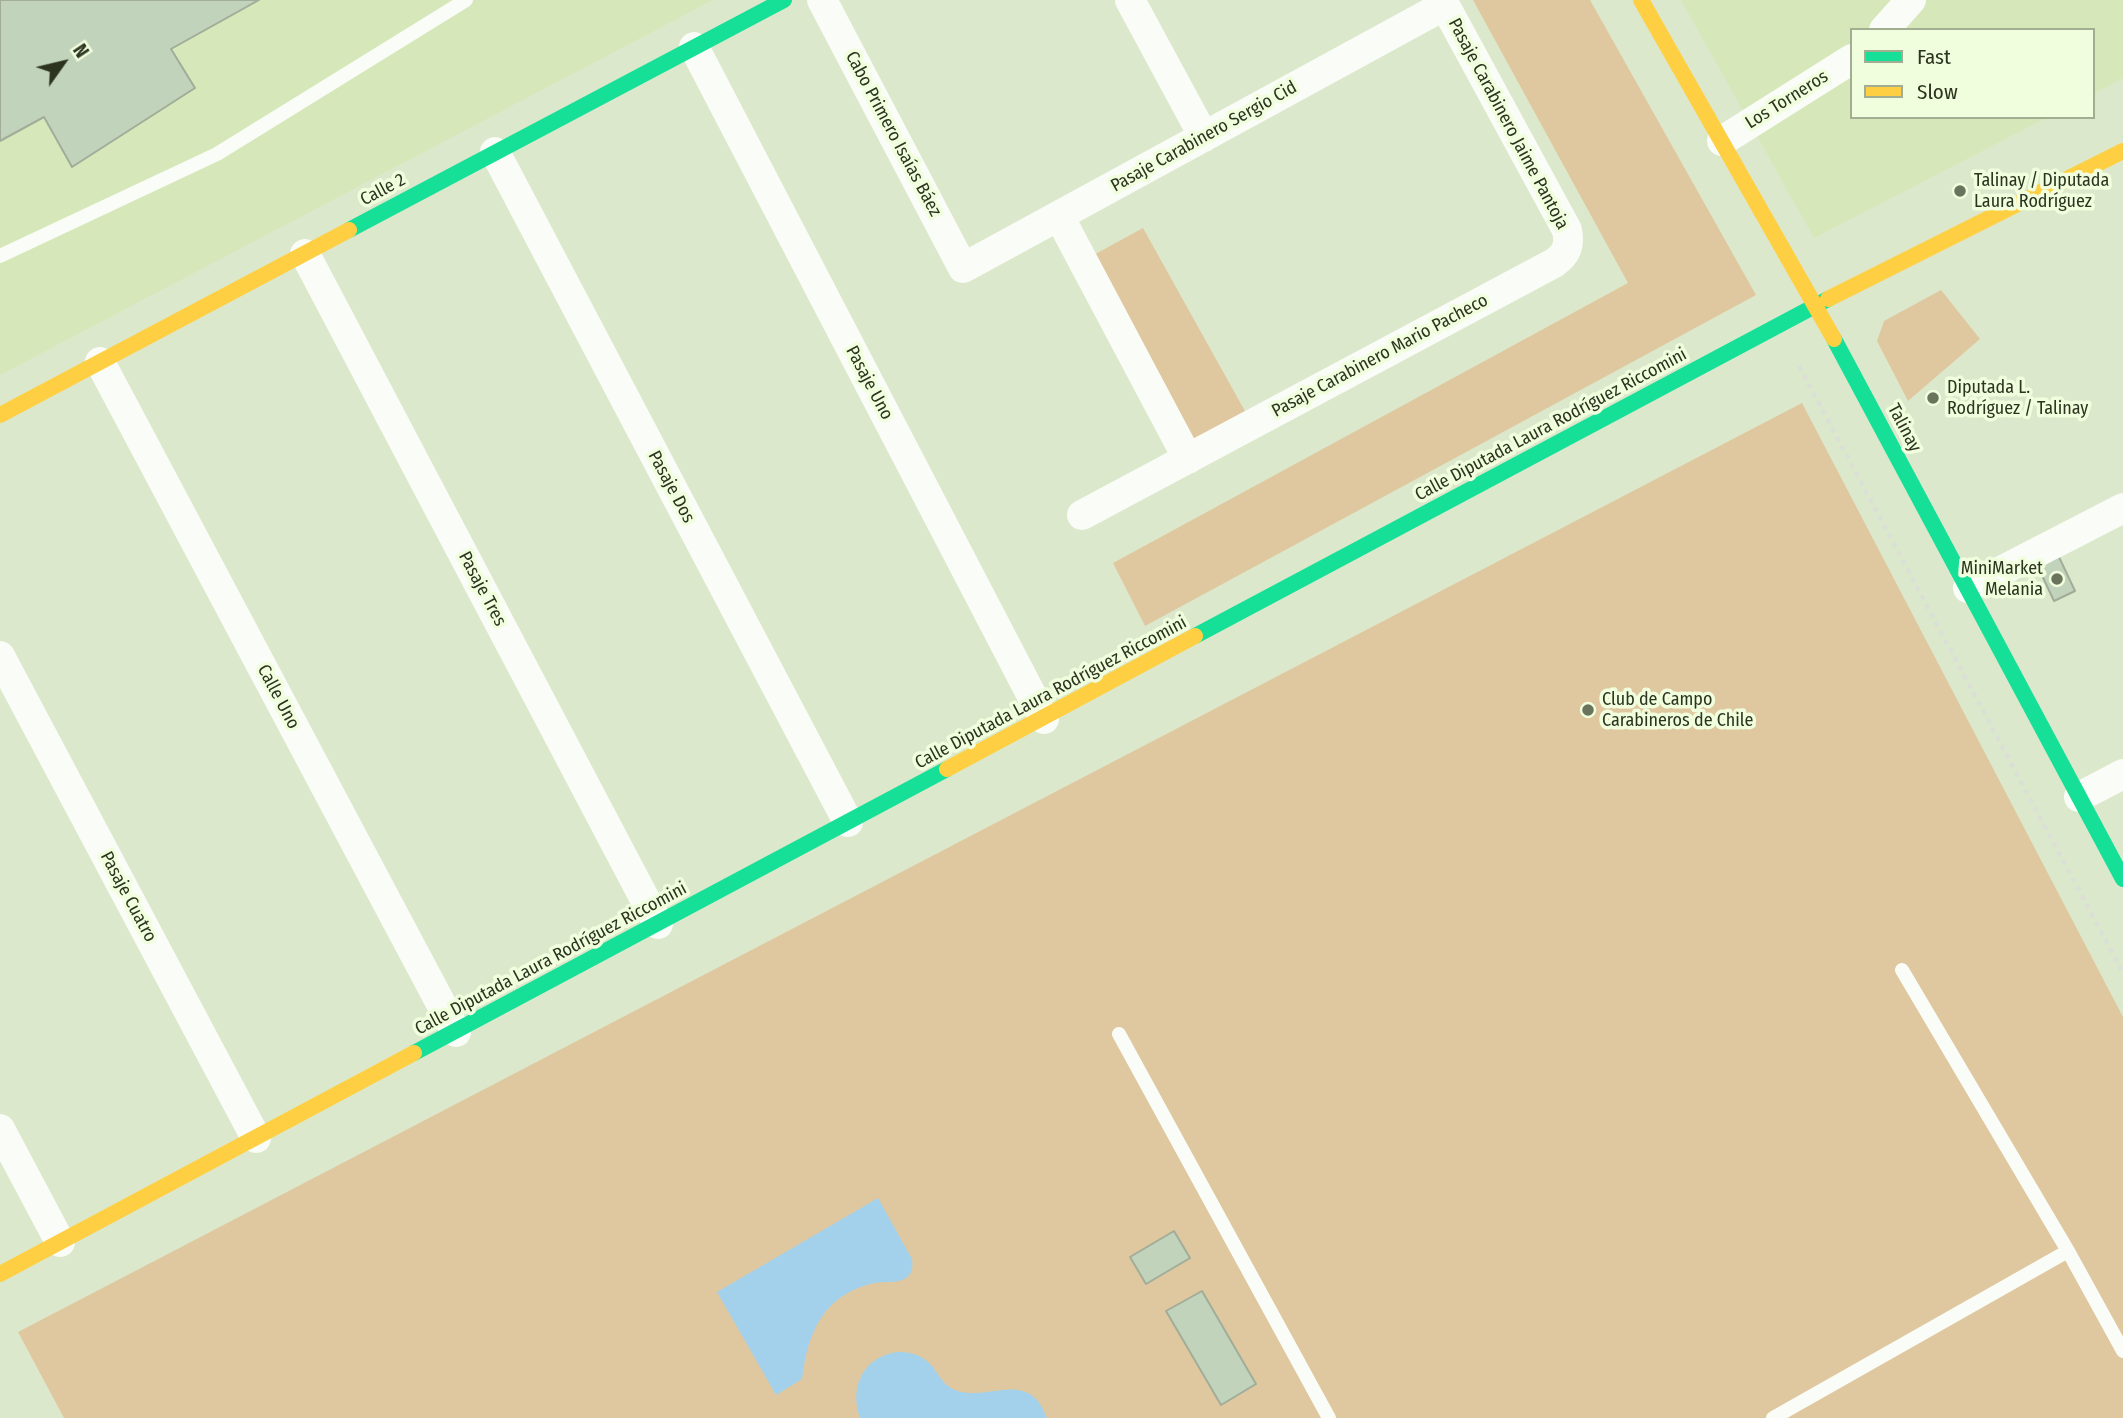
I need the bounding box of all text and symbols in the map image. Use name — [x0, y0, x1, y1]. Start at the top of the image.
street label: Pasaje Carabinero Jaime Pantoja — [1443, 15, 1573, 233]
north arrow — [28, 28, 98, 98]
legend — [1850, 28, 2095, 119]
text: N — [68, 40, 94, 62]
text: Fast — [1917, 44, 1951, 70]
street label: Cabo Primero Isaías Báez — [840, 48, 946, 220]
street label: Los Torneros — [1742, 66, 1832, 134]
street label: Pasaje Carabinero Sergio Cid — [1107, 77, 1301, 197]
text: Slow — [1917, 79, 1958, 105]
street label: Calle 2 — [357, 169, 409, 211]
place label: Talinay / Diputada Laura Rodríguez — [1974, 170, 2109, 212]
marker: Talinay / Diputada Laura Rodríguez — [1952, 183, 1968, 199]
street label: Pasaje Carabinero Mario Pacheco — [1268, 290, 1492, 422]
street label: Pasaje Uno — [841, 342, 897, 424]
street label: Calle Diputada Laura Rodríguez Riccomini — [1412, 344, 1690, 506]
place label: Diputada L. Rodríguez / Talinay — [1947, 377, 2088, 420]
marker: Diputada L. Rodríguez / Talinay — [1925, 390, 1941, 406]
street label: Talinay — [1882, 400, 1926, 456]
street label: Pasaje Dos — [643, 447, 699, 527]
street label: Pasaje Tres — [453, 548, 511, 630]
place label: MiniMarket Melania — [1961, 558, 2043, 600]
marker: MiniMarket Melania — [2049, 571, 2065, 587]
street label: Calle Diputada Laura Rodríguez Riccomini — [912, 612, 1190, 774]
street label: Calle Uno — [252, 661, 304, 733]
place label: Club de Campo Carabineros de Chile — [1602, 689, 1753, 732]
marker: Club de Campo Carabineros de Chile — [1580, 702, 1596, 718]
street label: Pasaje Cuatro — [95, 848, 161, 946]
street label: Calle Diputada Laura Rodríguez Riccomini — [412, 878, 690, 1040]

